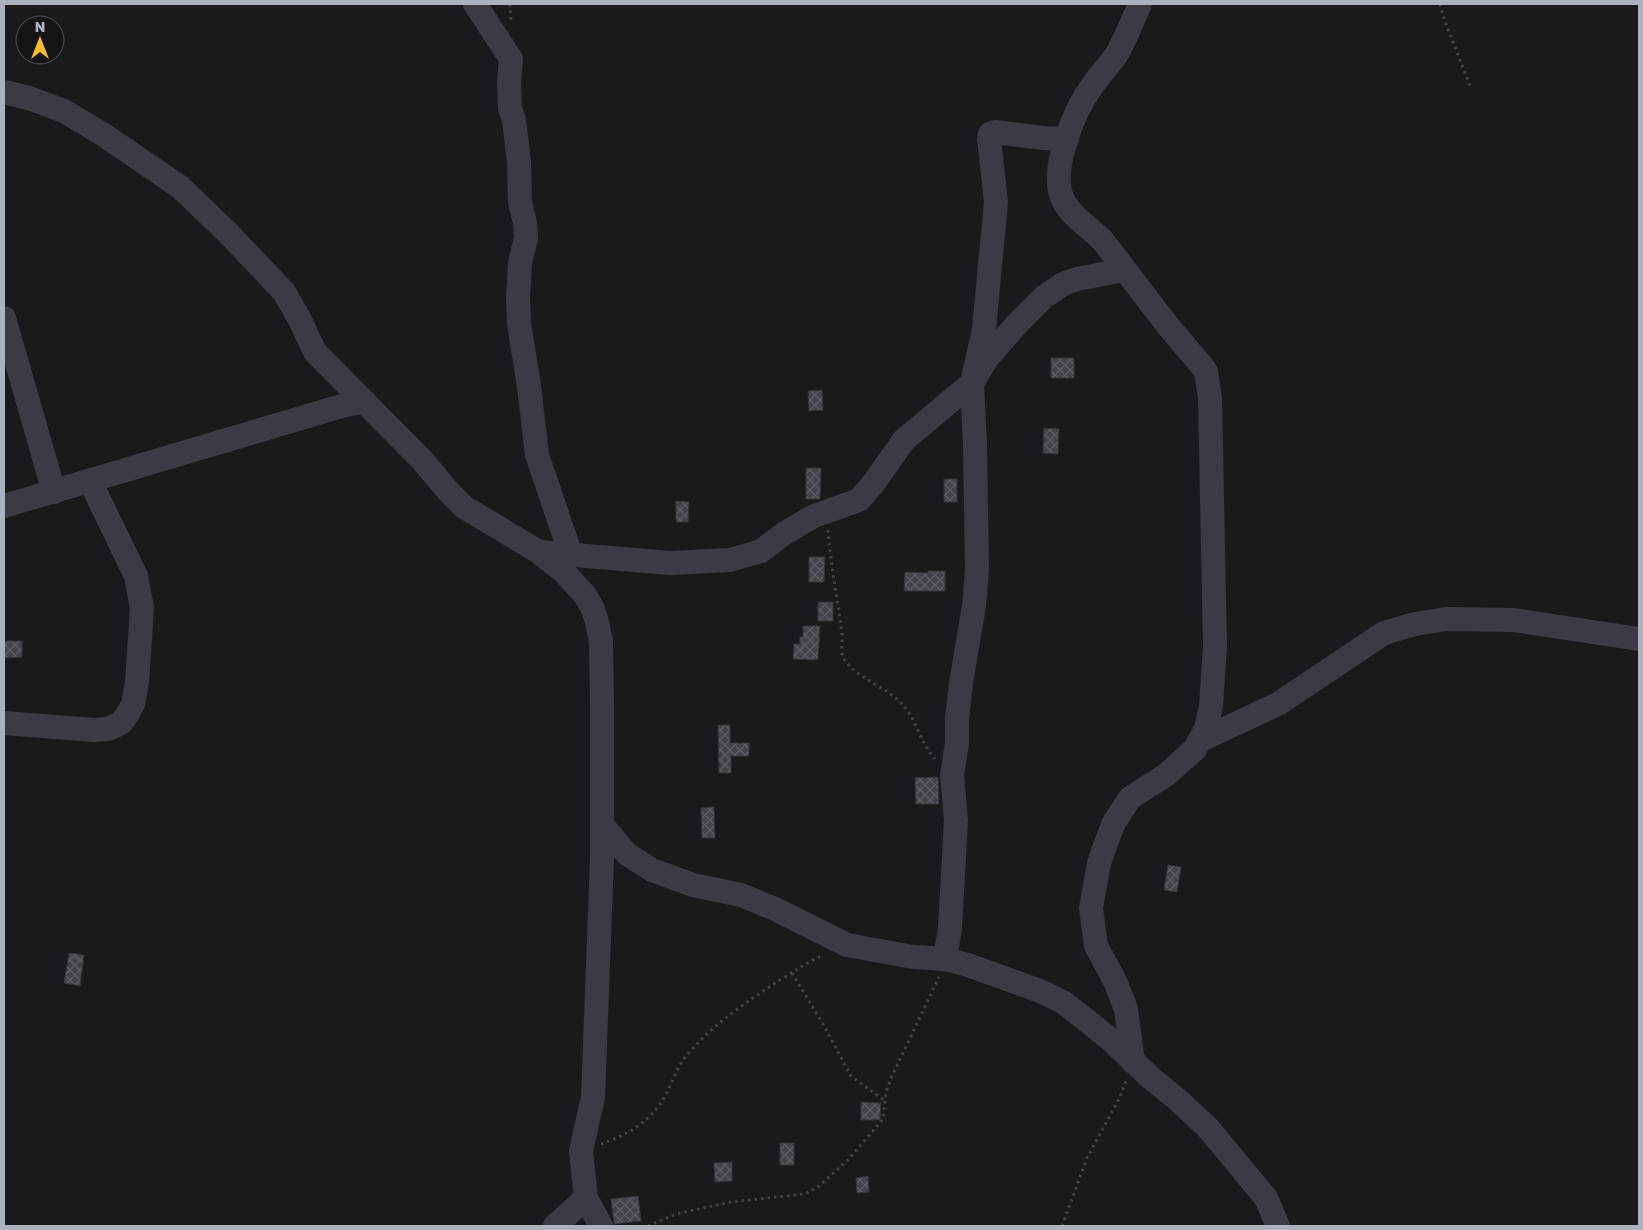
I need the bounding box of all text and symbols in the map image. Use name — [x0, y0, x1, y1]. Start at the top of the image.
north arrow — [15, 15, 65, 65]
text: N — [35, 18, 45, 35]

